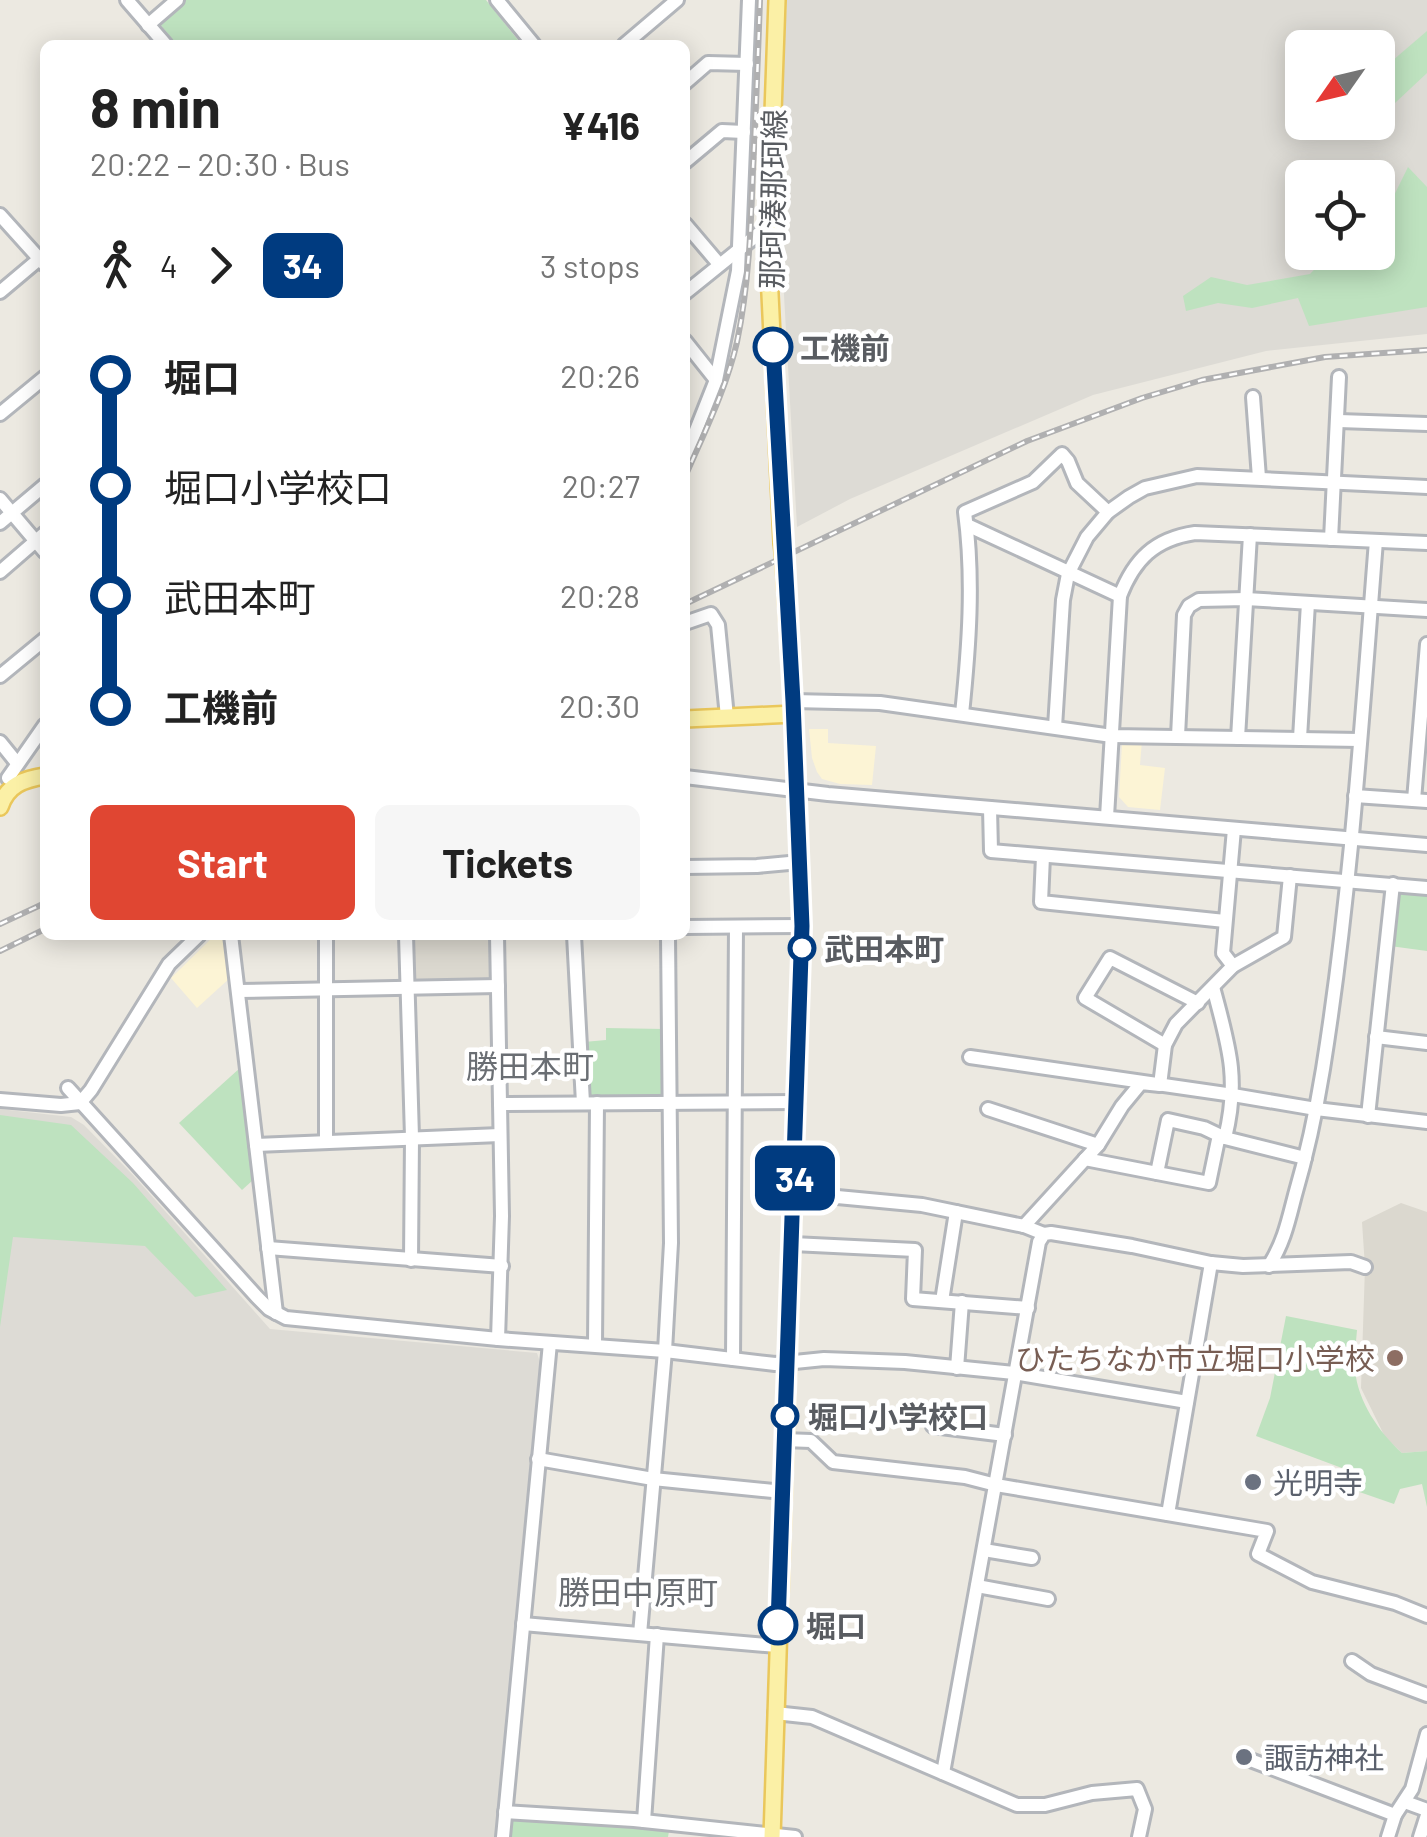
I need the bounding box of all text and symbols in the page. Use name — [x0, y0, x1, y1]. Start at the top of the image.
north arrow — [1285, 30, 1395, 140]
map controls — [1285, 30, 1395, 270]
text: 8 min — [90, 73, 221, 139]
text: ¥416 — [561, 102, 640, 148]
street label: 那珂湊那珂線 — [752, 109, 792, 289]
text: 20:22 – 20:30 · Bus — [90, 144, 350, 182]
button: locate — [1285, 160, 1395, 270]
icon: walk — [90, 238, 145, 293]
icon: forward — [193, 238, 248, 293]
text: 34 — [283, 244, 323, 286]
text: 4 — [160, 246, 178, 284]
text: 3 stops — [540, 246, 640, 284]
marker: 工機前 — [754, 328, 792, 366]
place label: 工機前 — [800, 329, 890, 365]
text: 堀口 — [164, 354, 240, 400]
text: 20:26 — [560, 356, 640, 394]
text: 堀口小学校口 — [164, 464, 392, 510]
text: 20:27 — [562, 466, 640, 504]
text: 武田本町 — [164, 574, 316, 620]
text: 20:28 — [560, 576, 640, 614]
text: 工機前 — [164, 684, 278, 730]
text: 20:30 — [559, 686, 640, 724]
button: Start — [90, 805, 355, 920]
button: Tickets — [375, 805, 640, 920]
place label: 武田本町 — [824, 930, 944, 966]
marker: 武田本町 — [789, 935, 815, 961]
district label: 勝田本町 — [466, 1046, 594, 1084]
line badge: 34 — [750, 1146, 840, 1210]
text: 34 — [775, 1157, 815, 1199]
place label: ひたちなか市立堀口小学校 — [1015, 1340, 1375, 1376]
marker: ひたちなか市立堀口小学校 — [1384, 1347, 1406, 1369]
place label: 堀口小学校口 — [808, 1398, 988, 1434]
marker: 堀口小学校口 — [772, 1403, 798, 1429]
place label: 光明寺 — [1273, 1464, 1363, 1500]
marker: 光明寺 — [1242, 1471, 1264, 1493]
district label: 勝田中原町 — [558, 1572, 718, 1610]
marker: 堀口 — [759, 1606, 797, 1644]
place label: 堀口 — [806, 1607, 866, 1643]
place label: 諏訪神社 — [1264, 1739, 1384, 1775]
marker: 諏訪神社 — [1233, 1746, 1255, 1768]

